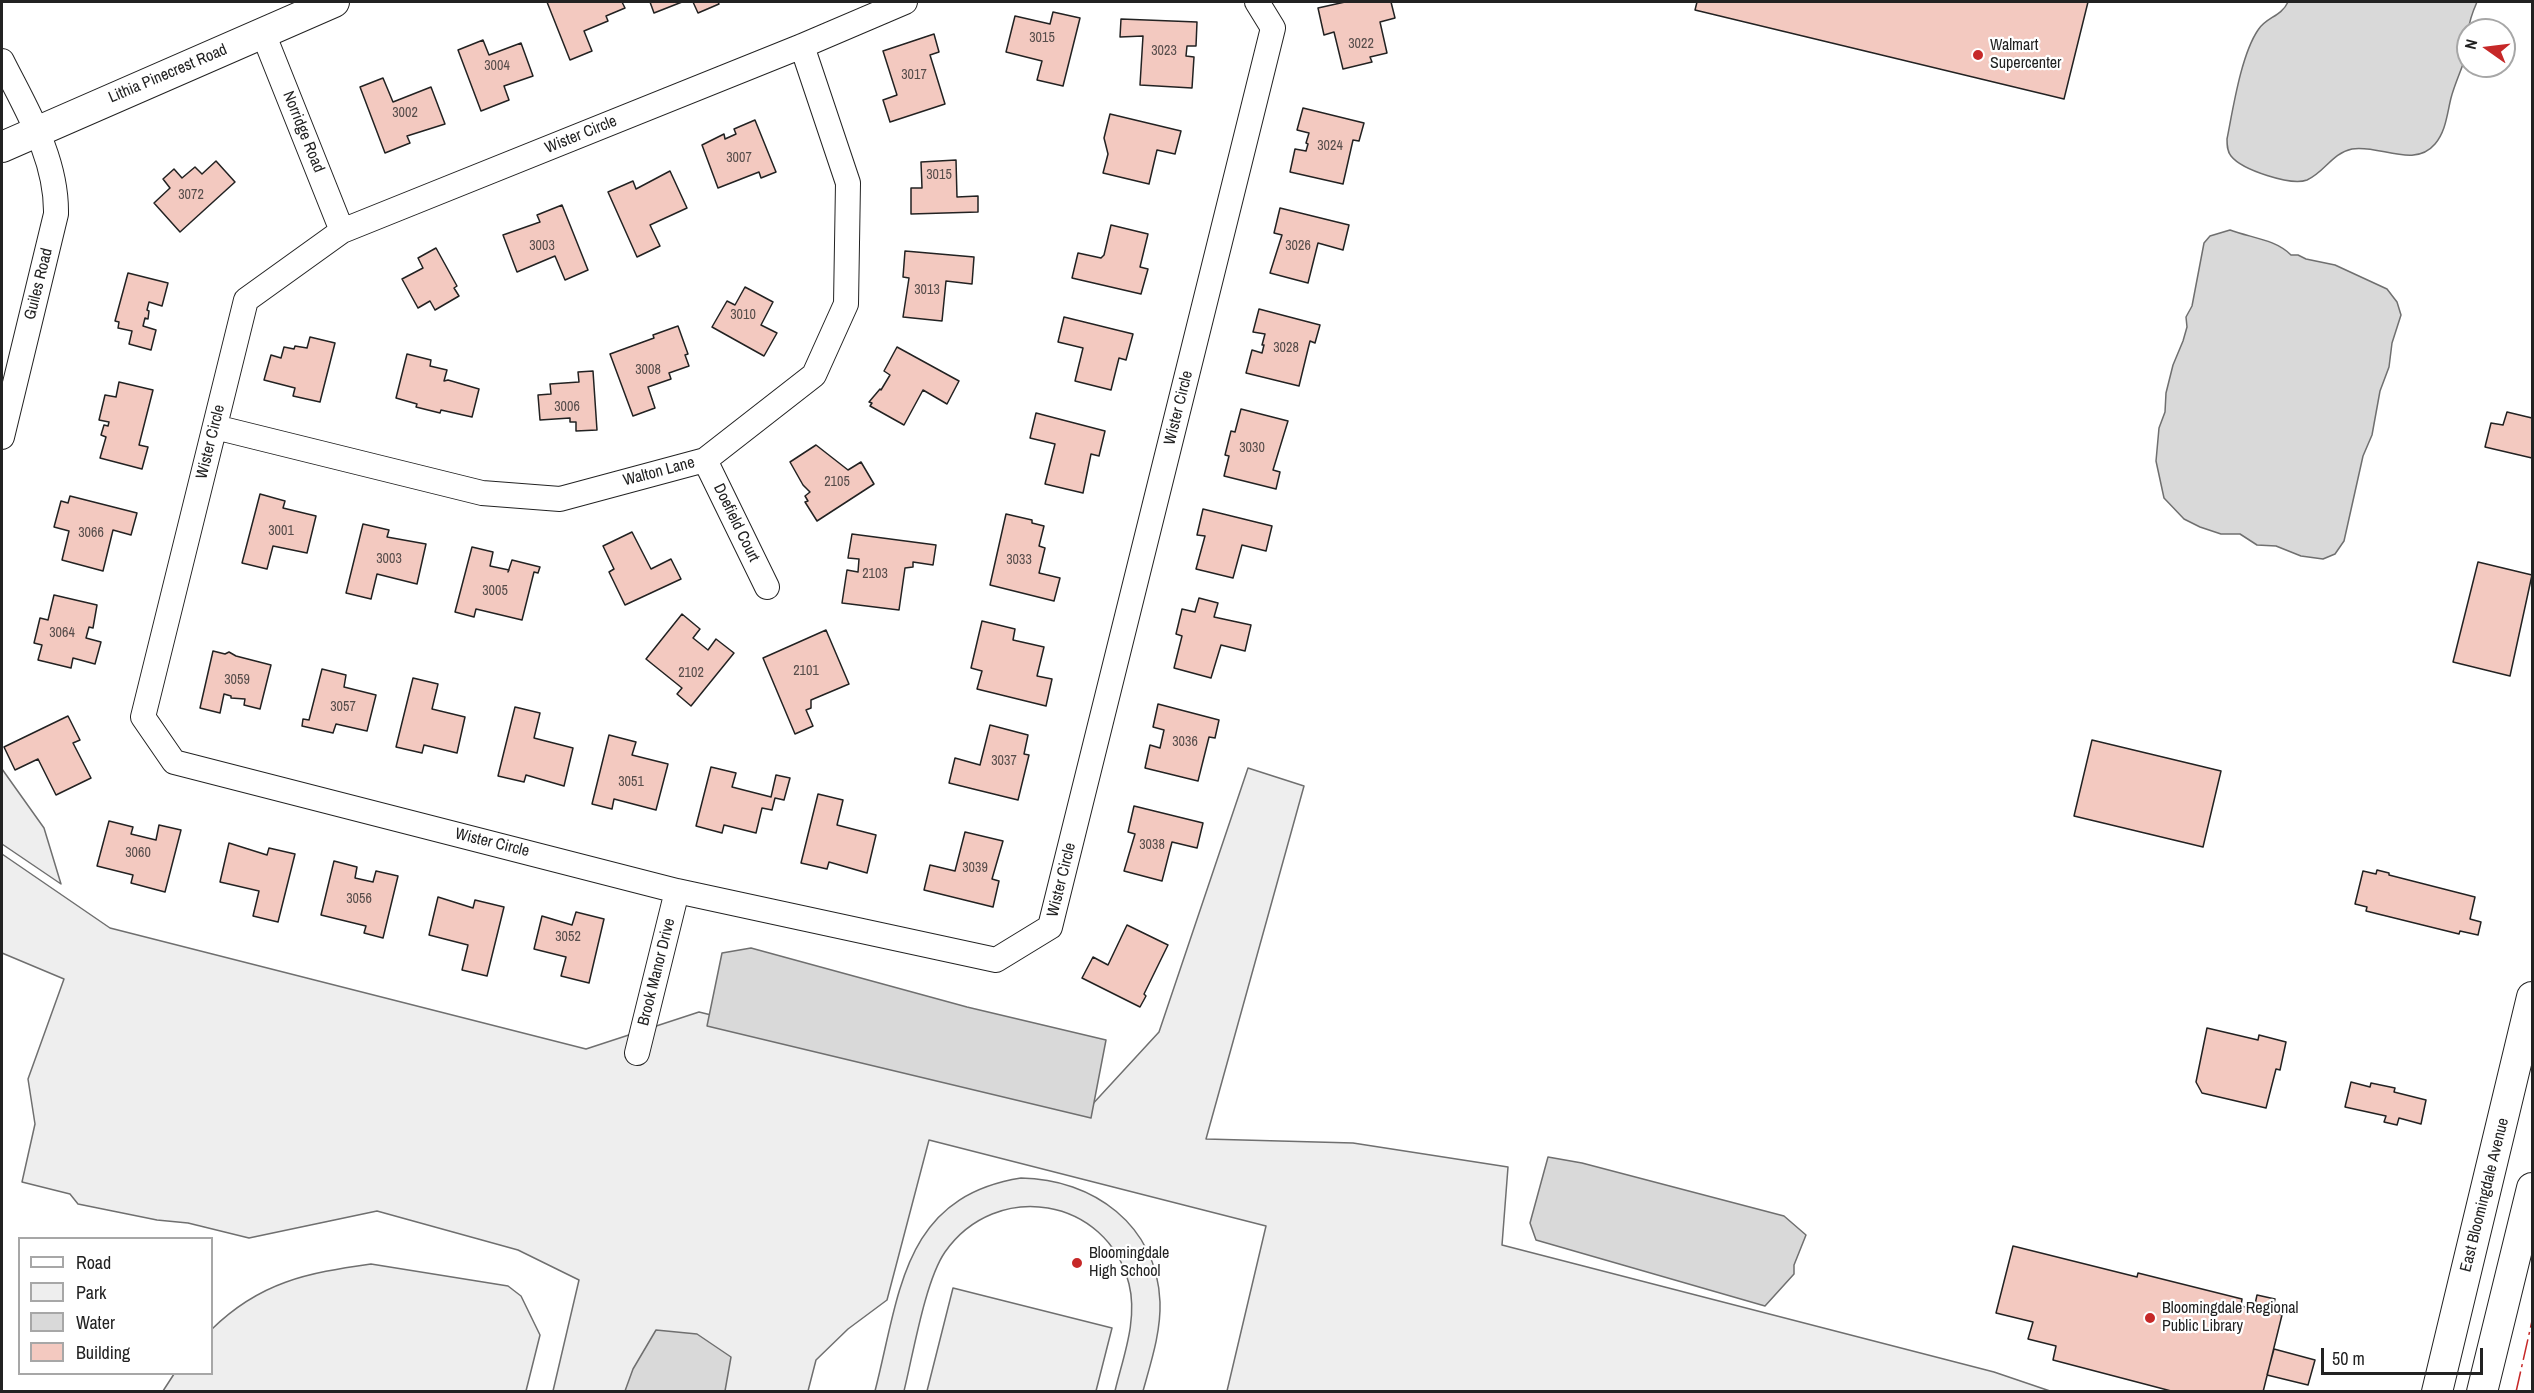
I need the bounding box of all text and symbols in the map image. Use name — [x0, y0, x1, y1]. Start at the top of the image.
north arrow — [2456, 18, 2516, 78]
house number: 3015 — [1029, 30, 1055, 46]
house number: 3022 — [1348, 36, 1374, 52]
place label: Walmart Supercenter — [1990, 36, 2061, 74]
text: N — [2459, 37, 2482, 51]
street label: Lithia Pinecrest Road — [106, 40, 230, 108]
house number: 3023 — [1151, 43, 1177, 59]
marker: Walmart Supercenter — [1971, 48, 1985, 62]
house number: 3004 — [484, 58, 510, 74]
house number: 3017 — [901, 67, 927, 83]
street label: Norridge Road — [278, 89, 328, 175]
house number: 3002 — [392, 105, 418, 121]
street label: Wister Circle — [542, 112, 620, 158]
house number: 3024 — [1317, 138, 1343, 154]
house number: 3007 — [726, 150, 752, 166]
house number: 3015 — [926, 167, 952, 183]
house number: 3072 — [178, 187, 204, 203]
house number: 3003 — [529, 238, 555, 254]
house number: 3026 — [1285, 238, 1311, 254]
street label: Guiles Road — [21, 246, 57, 322]
house number: 3013 — [914, 282, 940, 298]
house number: 3010 — [730, 307, 756, 323]
house number: 3028 — [1273, 340, 1299, 356]
house number: 3008 — [635, 362, 661, 378]
street label: Wister Circle — [1161, 369, 1197, 447]
house number: 3006 — [554, 399, 580, 415]
street label: Wister Circle — [193, 403, 229, 481]
house number: 3030 — [1239, 440, 1265, 456]
street label: Walton Lane — [621, 453, 697, 491]
house number: 2105 — [824, 474, 850, 490]
street label: Doefield Court — [709, 481, 763, 565]
house number: 3001 — [268, 523, 294, 539]
house number: 3066 — [78, 525, 104, 541]
house number: 3003 — [376, 551, 402, 567]
house number: 3033 — [1006, 552, 1032, 568]
house number: 2103 — [862, 566, 888, 582]
house number: 3005 — [482, 583, 508, 599]
house number: 3064 — [49, 625, 75, 641]
house number: 2101 — [793, 663, 819, 679]
house number: 2102 — [678, 665, 704, 681]
house number: 3059 — [224, 672, 250, 688]
house number: 3057 — [330, 699, 356, 715]
house number: 3036 — [1172, 734, 1198, 750]
house number: 3037 — [991, 753, 1017, 769]
house number: 3051 — [618, 774, 644, 790]
street label: Wister Circle — [453, 825, 531, 861]
house number: 3038 — [1139, 837, 1165, 853]
street label: Wister Circle — [1044, 841, 1080, 919]
house number: 3060 — [125, 845, 151, 861]
house number: 3039 — [962, 860, 988, 876]
house number: 3056 — [346, 891, 372, 907]
street label: Brook Manor Drive — [634, 916, 680, 1028]
house number: 3052 — [555, 929, 581, 945]
street label: East Bloomingdale Avenue — [2457, 1116, 2513, 1274]
legend — [18, 1237, 213, 1375]
place label: Bloomingdale High School — [1089, 1244, 1169, 1282]
text: Road — [76, 1250, 111, 1275]
marker: Bloomingdale High School — [1070, 1256, 1084, 1270]
text: Park — [76, 1280, 106, 1305]
place label: Bloomingdale Regional Public Library — [2162, 1299, 2298, 1337]
text: Water — [76, 1310, 115, 1335]
marker: Bloomingdale Regional Public Library — [2143, 1311, 2157, 1325]
scale bar — [2324, 1336, 2486, 1374]
text: Building — [76, 1340, 130, 1365]
text: 50 m — [2332, 1346, 2365, 1371]

